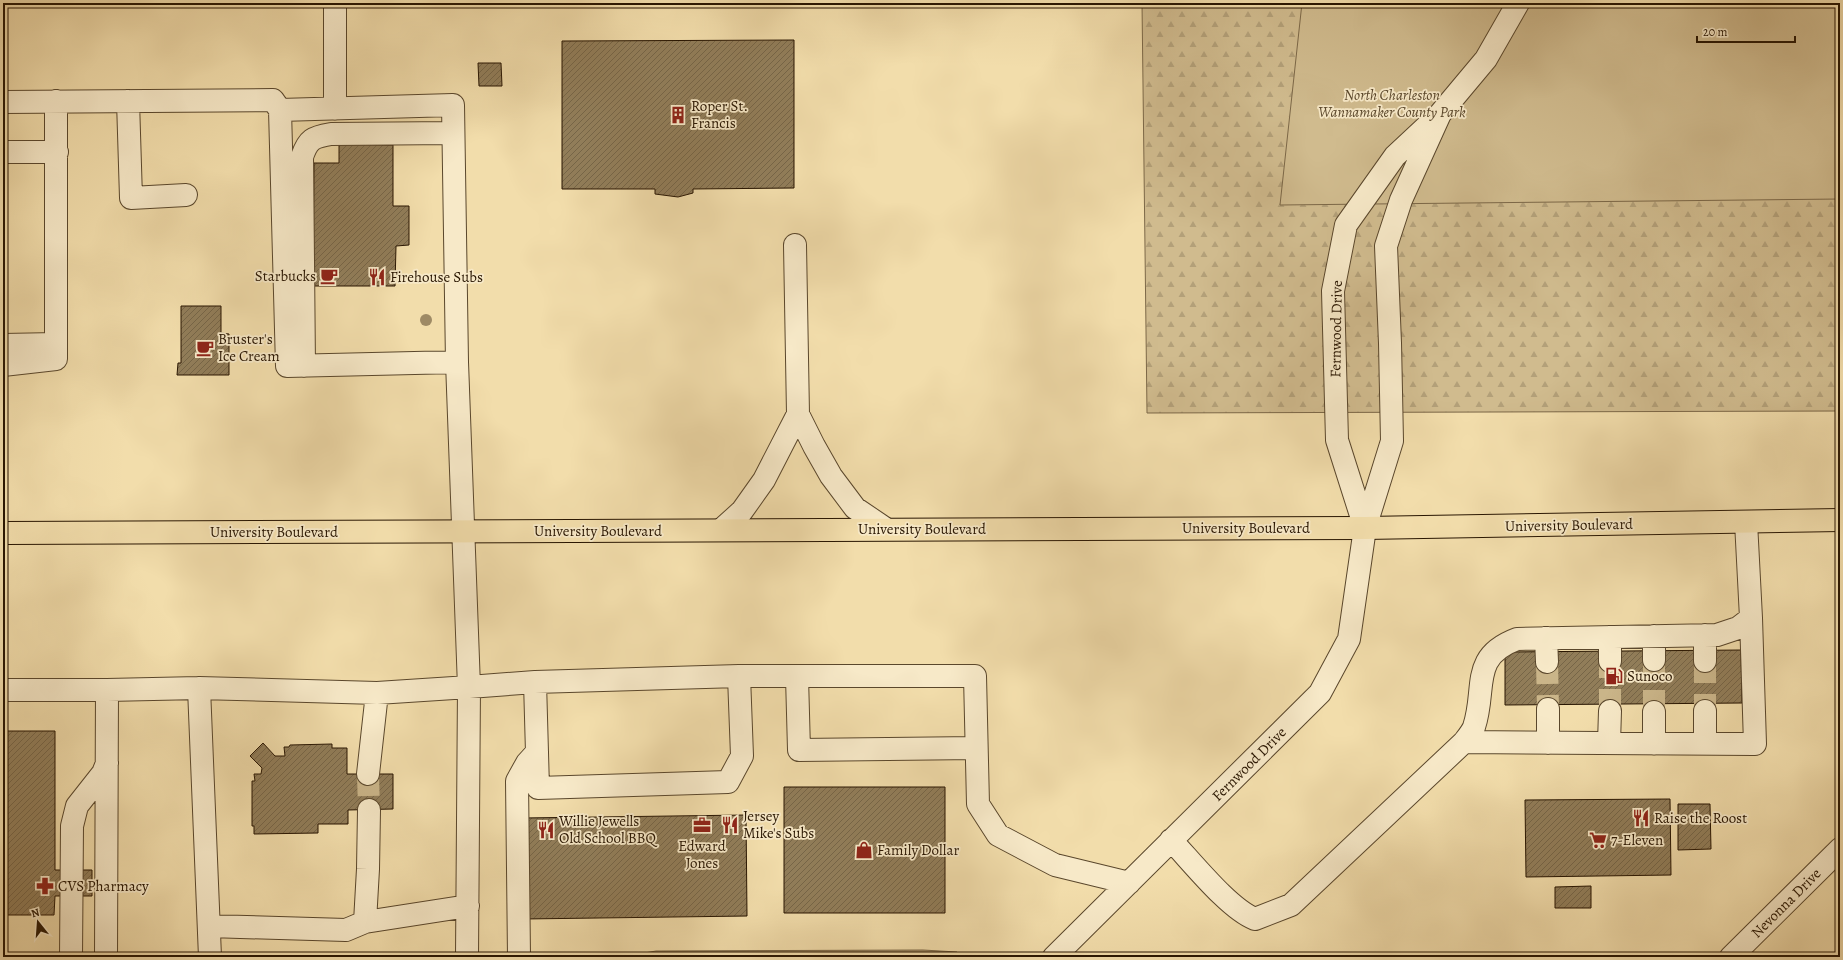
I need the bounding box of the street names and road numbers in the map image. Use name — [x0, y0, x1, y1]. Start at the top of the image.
street label: Fernwood Drive — [1325, 280, 1347, 378]
street label: University Boulevard — [1505, 514, 1634, 536]
street label: University Boulevard — [1182, 518, 1311, 538]
street label: University Boulevard — [858, 519, 987, 539]
street label: University Boulevard — [534, 521, 663, 541]
street label: University Boulevard — [210, 522, 339, 542]
street label: Fernwood Drive — [1207, 722, 1291, 806]
street label: Nevonna Drive — [1747, 863, 1826, 942]

